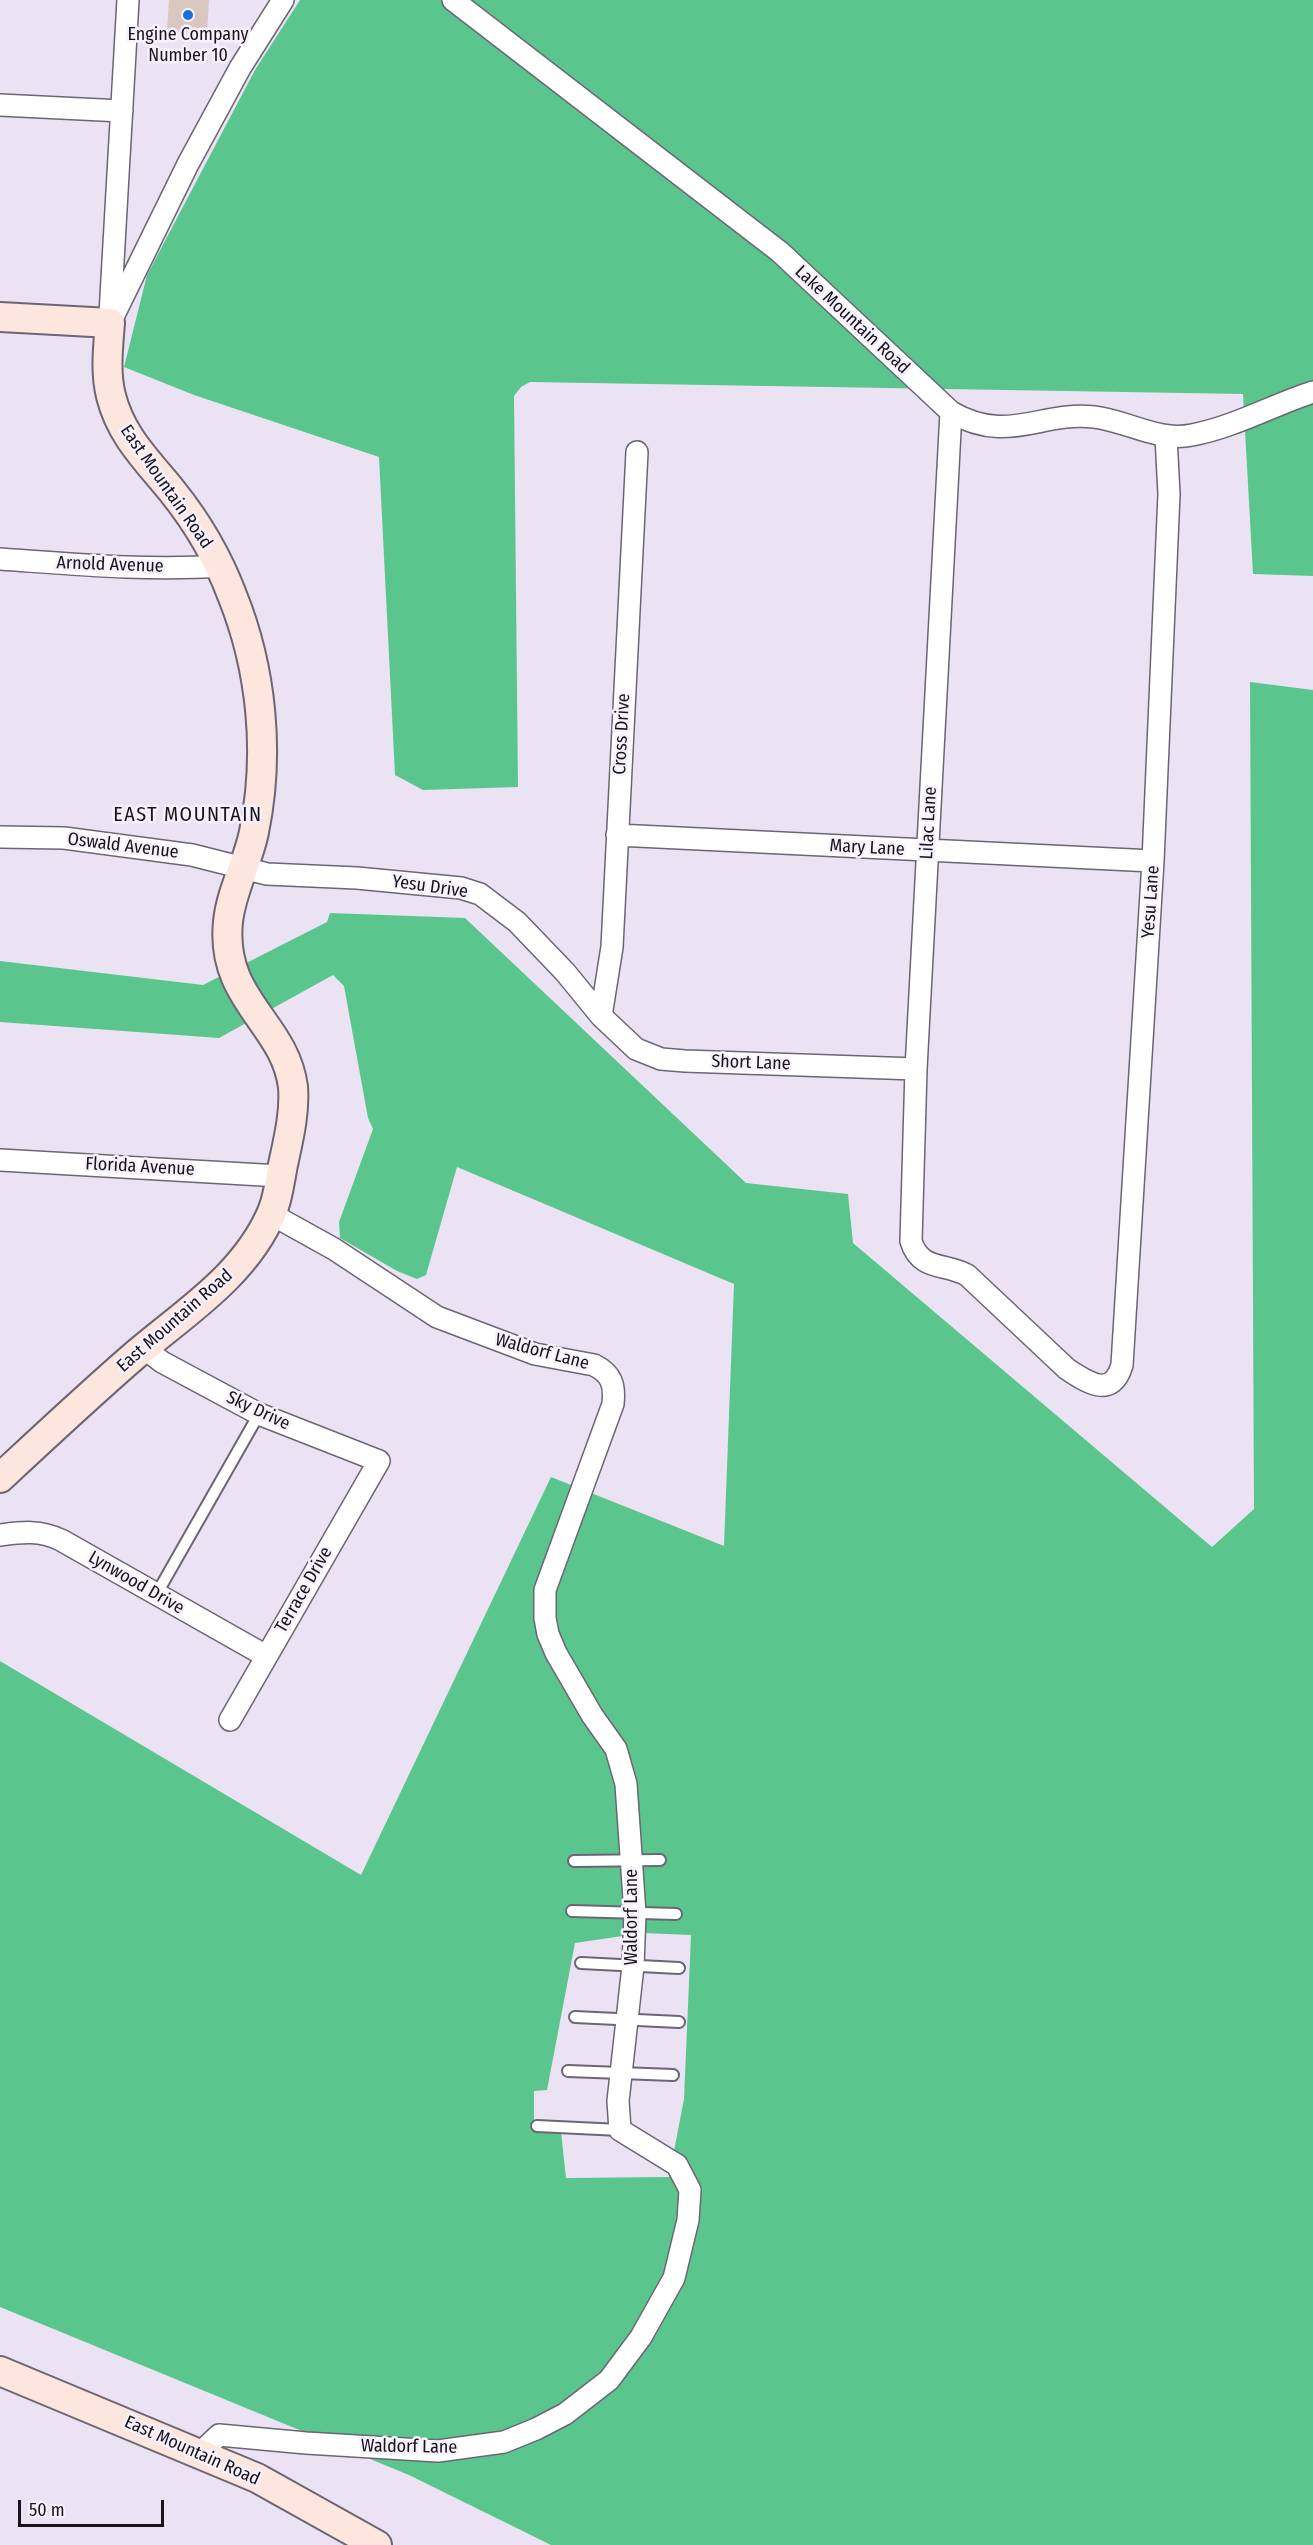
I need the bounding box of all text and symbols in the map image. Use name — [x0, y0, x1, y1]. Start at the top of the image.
marker: Engine Company Number 10 — [181, 8, 195, 22]
place label: Engine Company Number 10 — [127, 24, 249, 66]
street label: Lake Mountain Road — [790, 261, 914, 379]
street label: East Mountain Road — [115, 421, 217, 553]
street label: Arnold Avenue — [56, 552, 164, 578]
street label: Cross Drive — [609, 693, 635, 775]
street label: Lilac Lane — [916, 786, 942, 860]
district label: EAST MOUNTAIN — [113, 803, 263, 827]
street label: Oswald Avenue — [66, 828, 180, 864]
street label: Mary Lane — [829, 835, 905, 861]
street label: Yesu Lane — [1138, 865, 1164, 939]
street label: Yesu Drive — [391, 871, 469, 903]
street label: Short Lane — [711, 1051, 791, 1075]
street label: Florida Avenue — [85, 1153, 195, 1181]
street label: East Mountain Road — [113, 1265, 237, 1377]
street label: Waldorf Lane — [493, 1329, 591, 1375]
street label: Sky Drive — [223, 1387, 293, 1435]
street label: Terrace Drive — [271, 1543, 337, 1637]
street label: Lynwood Drive — [84, 1547, 188, 1619]
street label: Waldorf Lane — [621, 1869, 643, 1965]
street label: East Mountain Road — [121, 2411, 263, 2491]
street label: Waldorf Lane — [361, 2435, 457, 2459]
scale bar — [21, 2488, 166, 2526]
text: 50 m — [29, 2499, 65, 2521]

